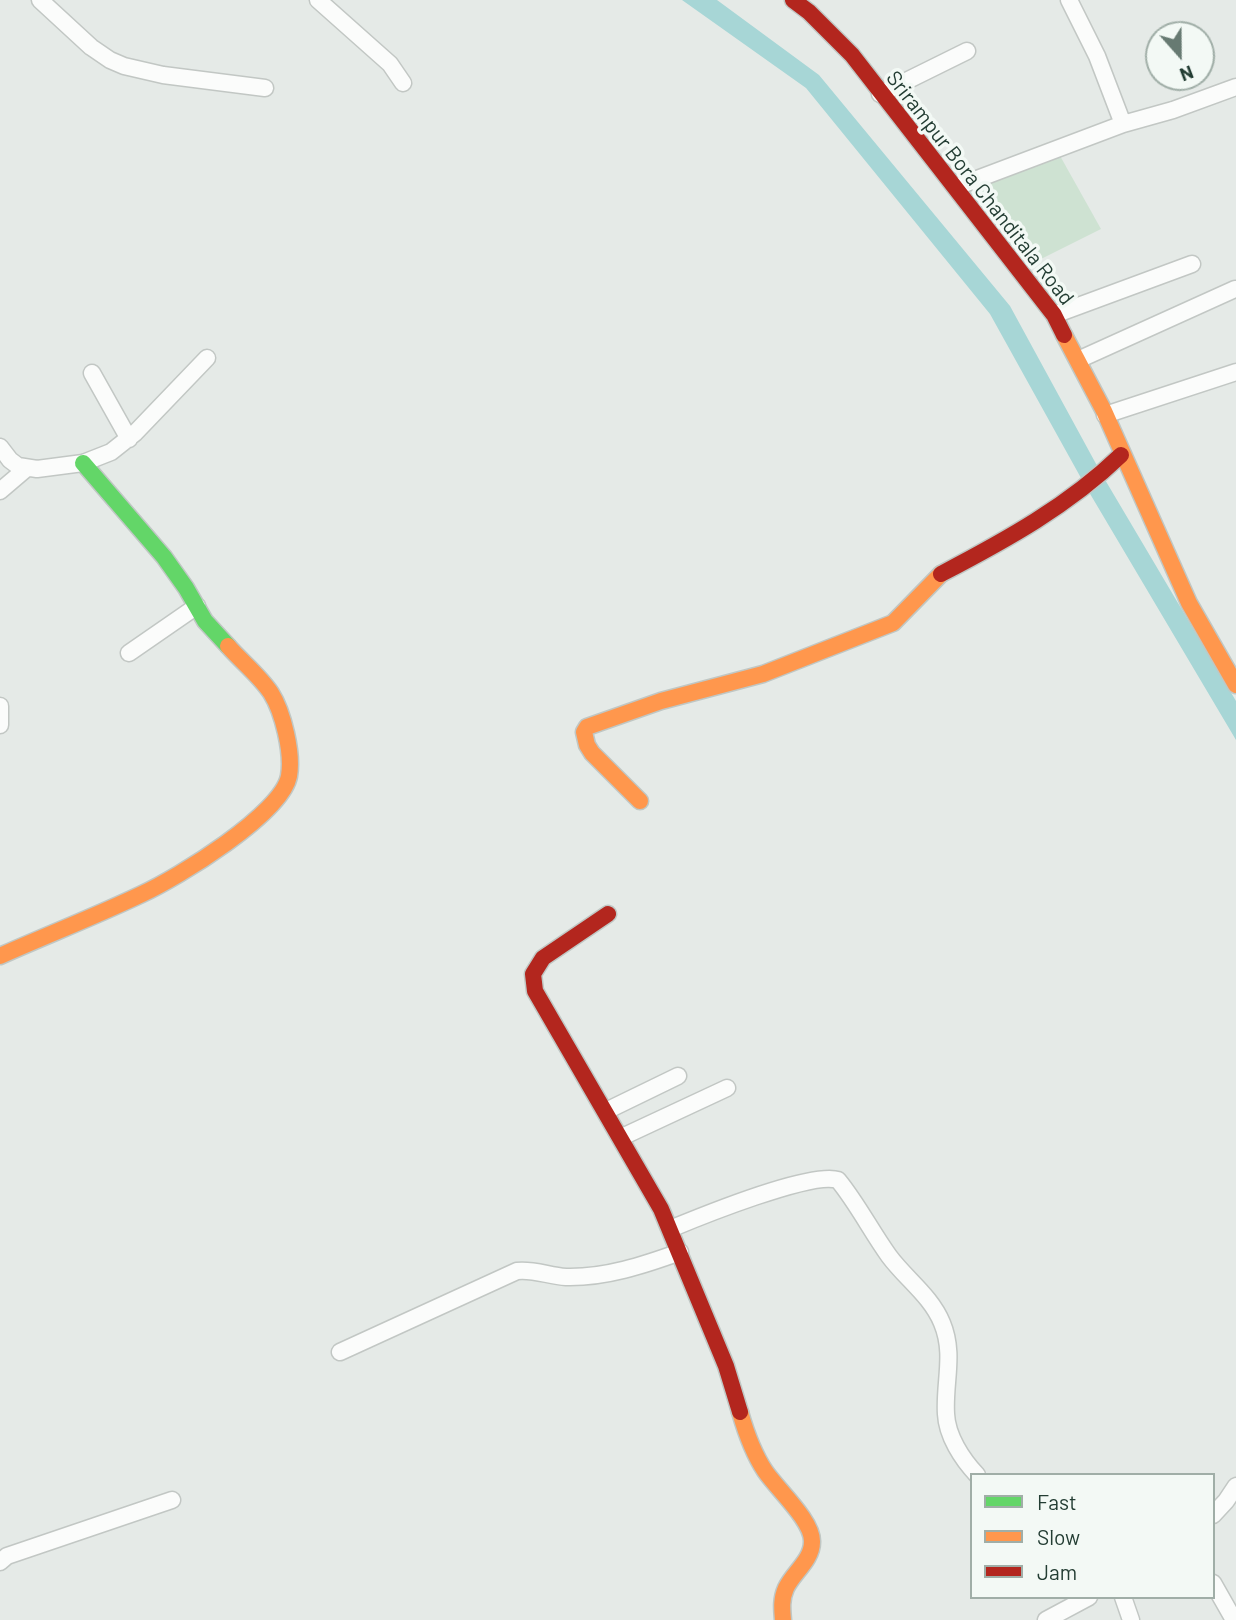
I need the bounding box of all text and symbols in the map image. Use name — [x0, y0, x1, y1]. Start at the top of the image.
north arrow — [1145, 21, 1215, 91]
text: N — [1177, 61, 1197, 87]
street label: Srirampur Bora Chanditala Road — [881, 66, 1079, 310]
legend — [970, 1473, 1215, 1599]
text: Fast — [1037, 1489, 1077, 1514]
text: Slow — [1037, 1524, 1080, 1549]
text: Jam — [1037, 1559, 1077, 1584]

